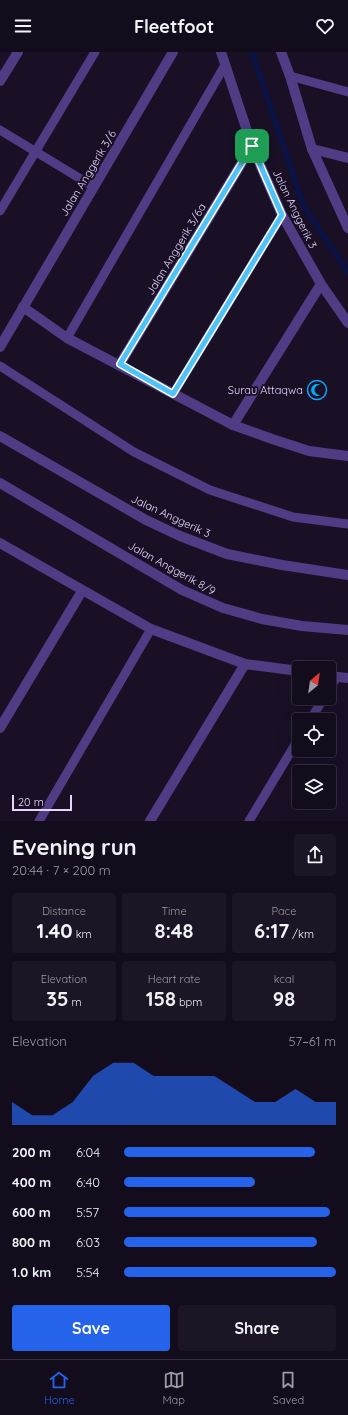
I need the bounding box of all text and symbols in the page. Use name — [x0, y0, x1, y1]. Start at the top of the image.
icon: menu — [12, 15, 34, 37]
text: Fleetfoot — [134, 15, 214, 38]
icon: heart — [314, 15, 336, 37]
street label: Jalan Anggerik 3/6 — [57, 127, 119, 218]
pin — [235, 129, 269, 163]
icon: arrive — [241, 135, 263, 157]
street label: Jalan Anggerik 3 — [270, 167, 320, 251]
street label: Jalan Anggerik 3/6a — [143, 201, 209, 297]
mosque icon: Surau Attaqwa — [306, 379, 328, 401]
place label: Surau Attaqwa — [228, 383, 303, 397]
street label: Jalan Anggerik 3 — [129, 491, 213, 541]
street label: Jalan Anggerik 8/9 — [126, 538, 218, 598]
north arrow — [292, 661, 336, 705]
map controls — [292, 661, 336, 809]
button: locate — [292, 713, 336, 757]
button: layers — [292, 765, 336, 809]
scale bar — [12, 793, 72, 812]
text: 20 m — [18, 795, 44, 809]
text: Evening run — [12, 833, 137, 861]
button: share — [294, 834, 336, 876]
text: 20:44 · 7 × 200 m — [12, 862, 111, 878]
text: Distance — [42, 904, 86, 918]
text: Time — [161, 904, 187, 918]
text: Pace — [271, 904, 297, 918]
text: 1.40 — [36, 918, 73, 943]
text: 8:48 — [154, 918, 194, 943]
text: 6:17 — [254, 918, 289, 943]
text: km — [73, 927, 92, 941]
text: /km — [289, 927, 314, 941]
text: Elevation — [41, 972, 87, 986]
text: Heart rate — [148, 972, 200, 986]
text: kcal — [274, 972, 294, 986]
text: 35 — [46, 986, 69, 1011]
text: 158 — [146, 986, 176, 1011]
text: 98 — [273, 986, 295, 1011]
text: m — [69, 995, 82, 1009]
text: bpm — [176, 995, 202, 1009]
text: Elevation — [12, 1033, 67, 1049]
text: 57–61 m — [288, 1033, 336, 1049]
text: 200 m — [12, 1144, 51, 1160]
text: 6:04 — [76, 1144, 100, 1160]
text: 400 m — [12, 1174, 51, 1190]
text: 6:40 — [76, 1174, 100, 1190]
text: 600 m — [12, 1204, 51, 1220]
text: 5:57 — [76, 1204, 99, 1220]
text: 800 m — [12, 1234, 51, 1250]
text: 6:03 — [76, 1234, 100, 1250]
text: 1.0 km — [12, 1264, 51, 1280]
text: 5:54 — [76, 1264, 99, 1280]
button: Save — [12, 1305, 170, 1351]
button: Share — [178, 1305, 336, 1351]
tab: Home — [44, 1369, 75, 1407]
tab: Map — [162, 1369, 185, 1407]
tab: Saved — [273, 1369, 304, 1407]

